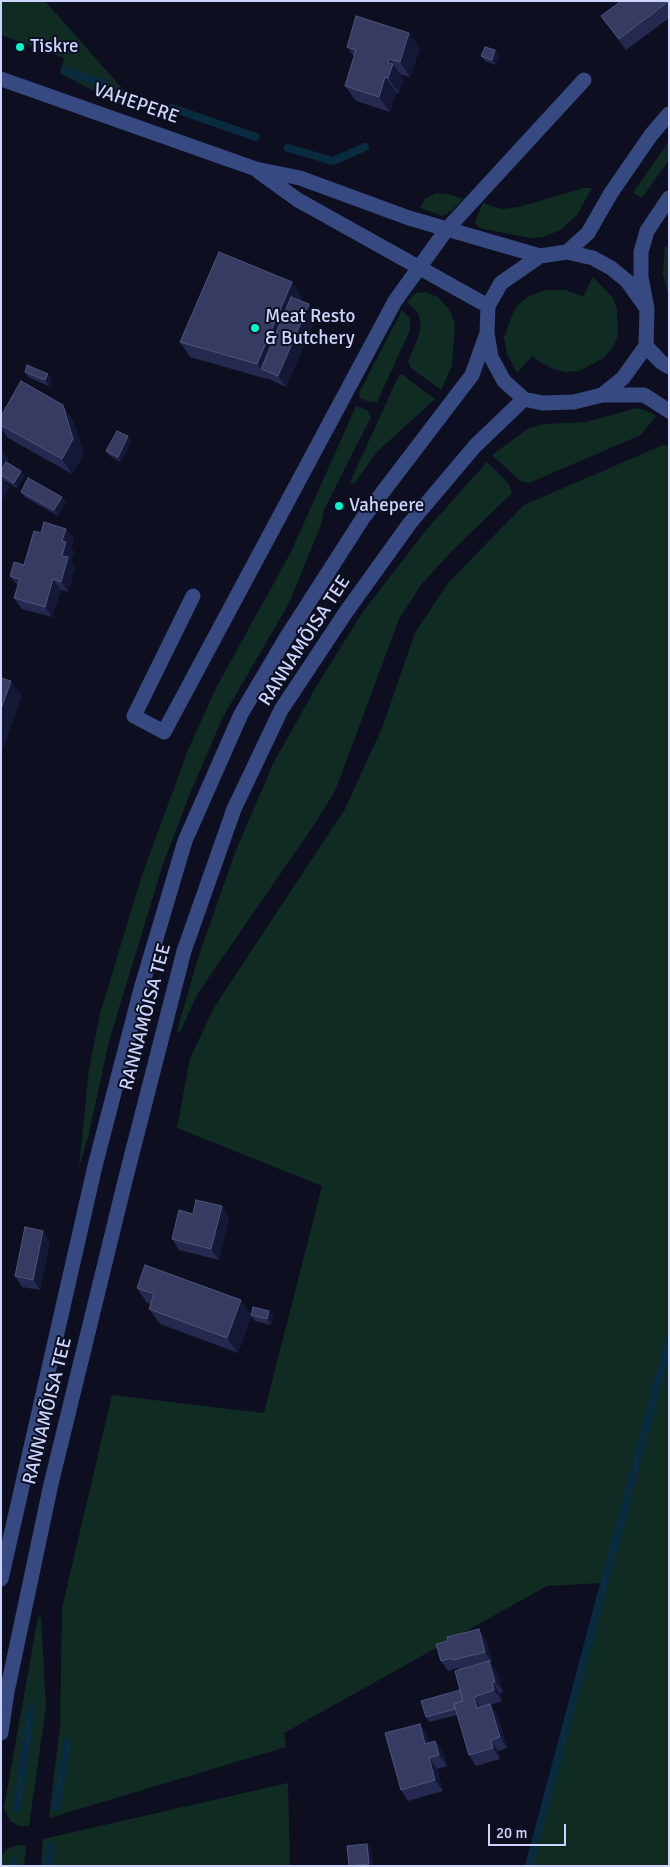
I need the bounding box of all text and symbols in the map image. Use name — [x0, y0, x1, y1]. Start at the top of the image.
place label: Tiskre — [30, 36, 78, 58]
marker: Tiskre — [14, 41, 26, 53]
street label: VAHEPERE — [90, 79, 182, 129]
place label: Meat Resto & Butchery — [265, 306, 355, 350]
marker: Meat Resto & Butchery — [249, 322, 261, 334]
place label: Vahepere — [349, 495, 424, 517]
marker: Vahepere — [333, 500, 345, 512]
street label: RANNAMÕISA TEE — [254, 571, 356, 711]
street label: RANNAMÕISA TEE — [115, 941, 177, 1093]
street label: RANNAMÕISA TEE — [19, 1335, 77, 1487]
scale bar — [490, 1814, 568, 1846]
text: 20 m — [496, 1824, 527, 1842]

